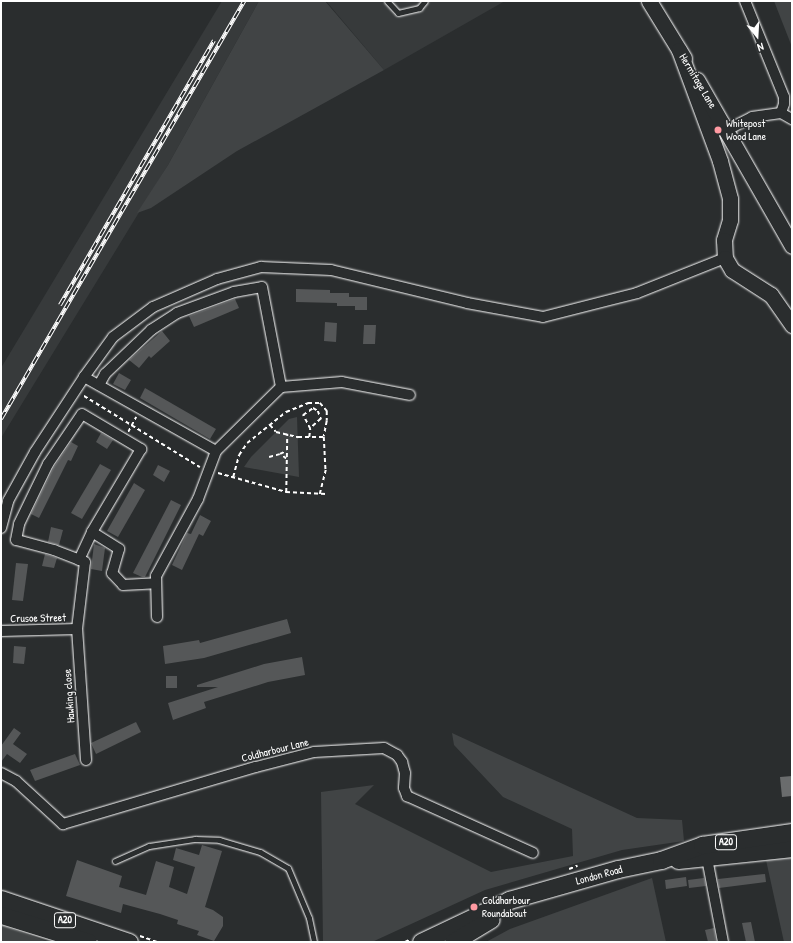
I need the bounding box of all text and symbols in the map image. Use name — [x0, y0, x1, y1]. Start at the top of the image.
north arrow — [737, 16, 777, 56]
text: N — [756, 40, 766, 55]
street label: Hermitage Lane — [677, 51, 719, 111]
place label: Whitepost Wood Lane — [726, 117, 766, 143]
marker: Whitepost Wood Lane — [713, 125, 723, 135]
street label: Crusoe Street — [10, 611, 66, 625]
street label: Hawking close — [61, 668, 77, 724]
street label: Coldharbour Lane — [240, 735, 310, 765]
road number: A20 — [714, 834, 738, 850]
street label: London Road — [574, 862, 624, 888]
place label: Coldharbour Roundabout — [482, 894, 530, 920]
marker: Coldharbour Roundabout — [469, 902, 479, 912]
road number: A20 — [53, 912, 77, 928]

